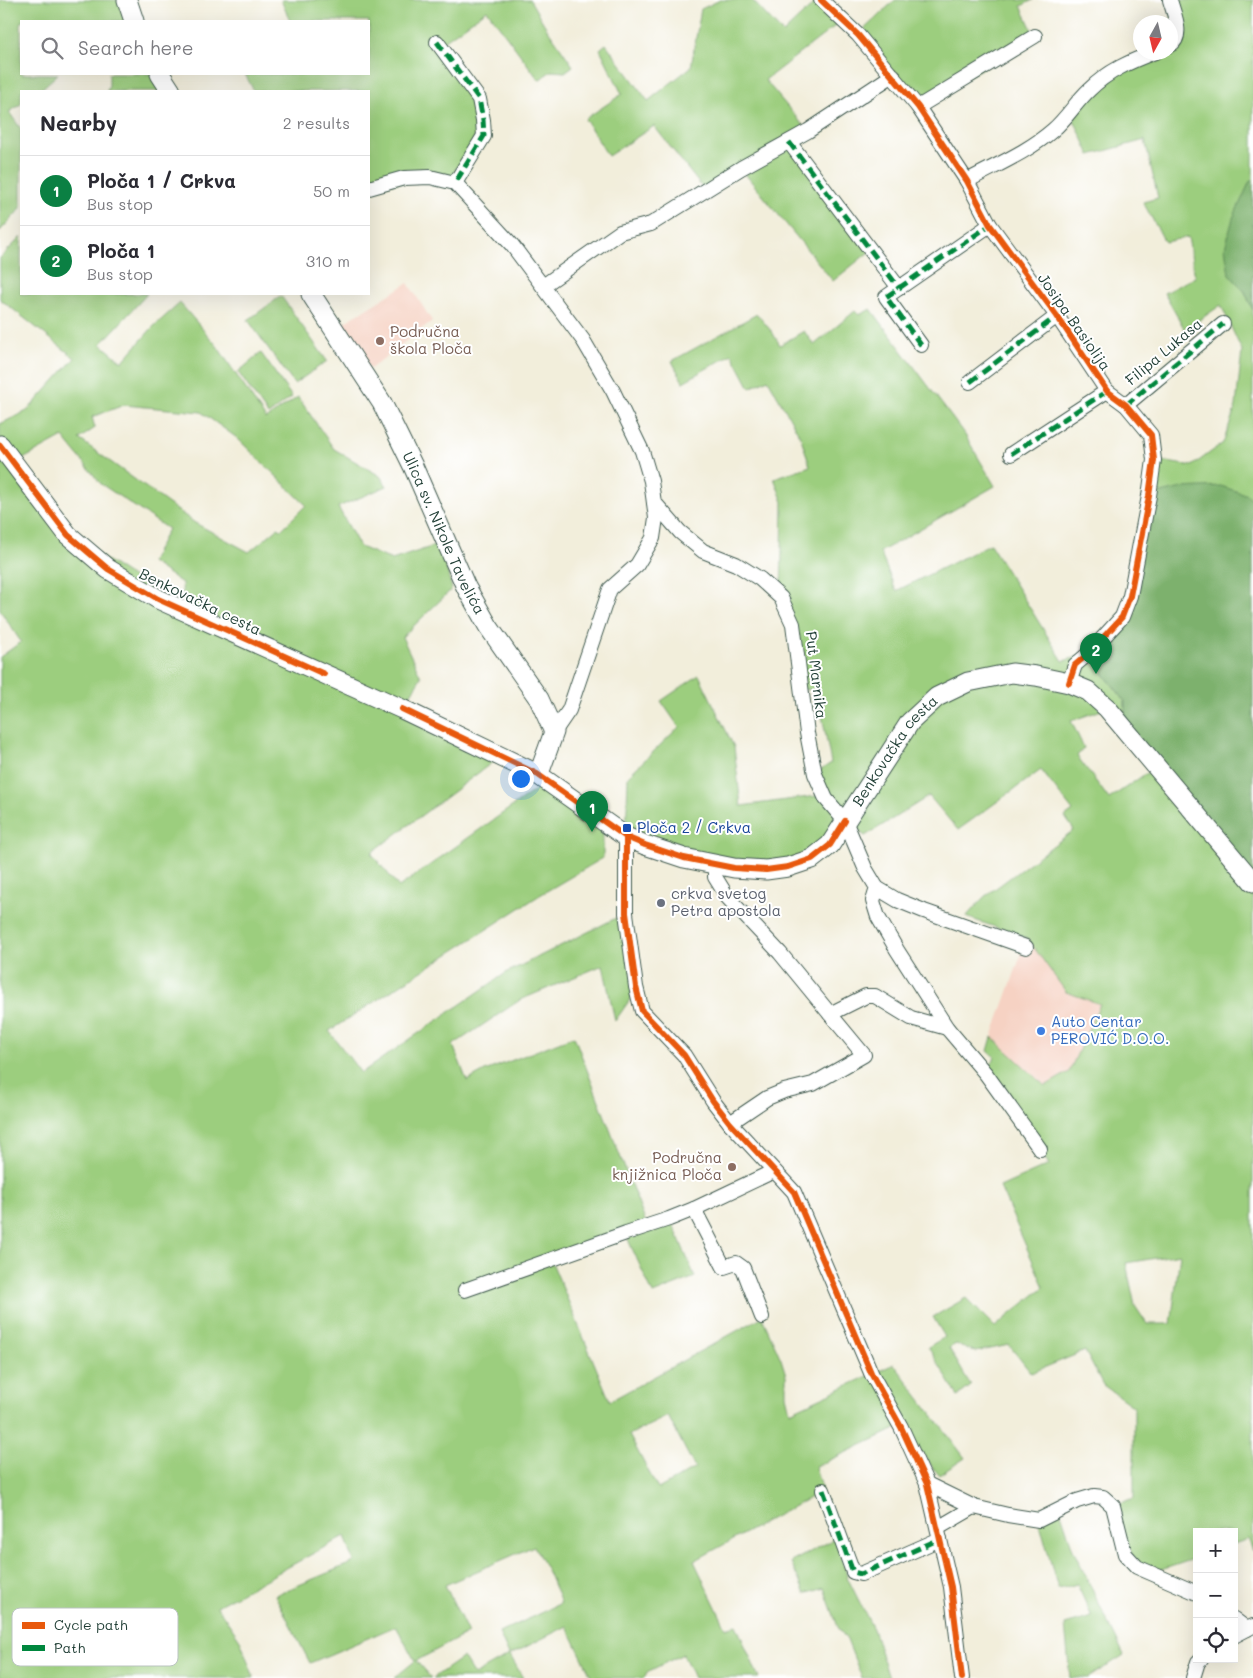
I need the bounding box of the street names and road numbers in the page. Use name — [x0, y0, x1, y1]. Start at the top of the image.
street label: Josipa Basiolija — [1034, 269, 1116, 374]
street label: Filipa Lukasa — [1121, 313, 1206, 389]
street label: Ulica sv. Nikole Tavelića — [398, 448, 490, 618]
street label: Benkovačka cesta — [136, 563, 265, 639]
street label: Put Marnika — [802, 630, 832, 720]
street label: Benkovačka cesta — [847, 690, 942, 810]

